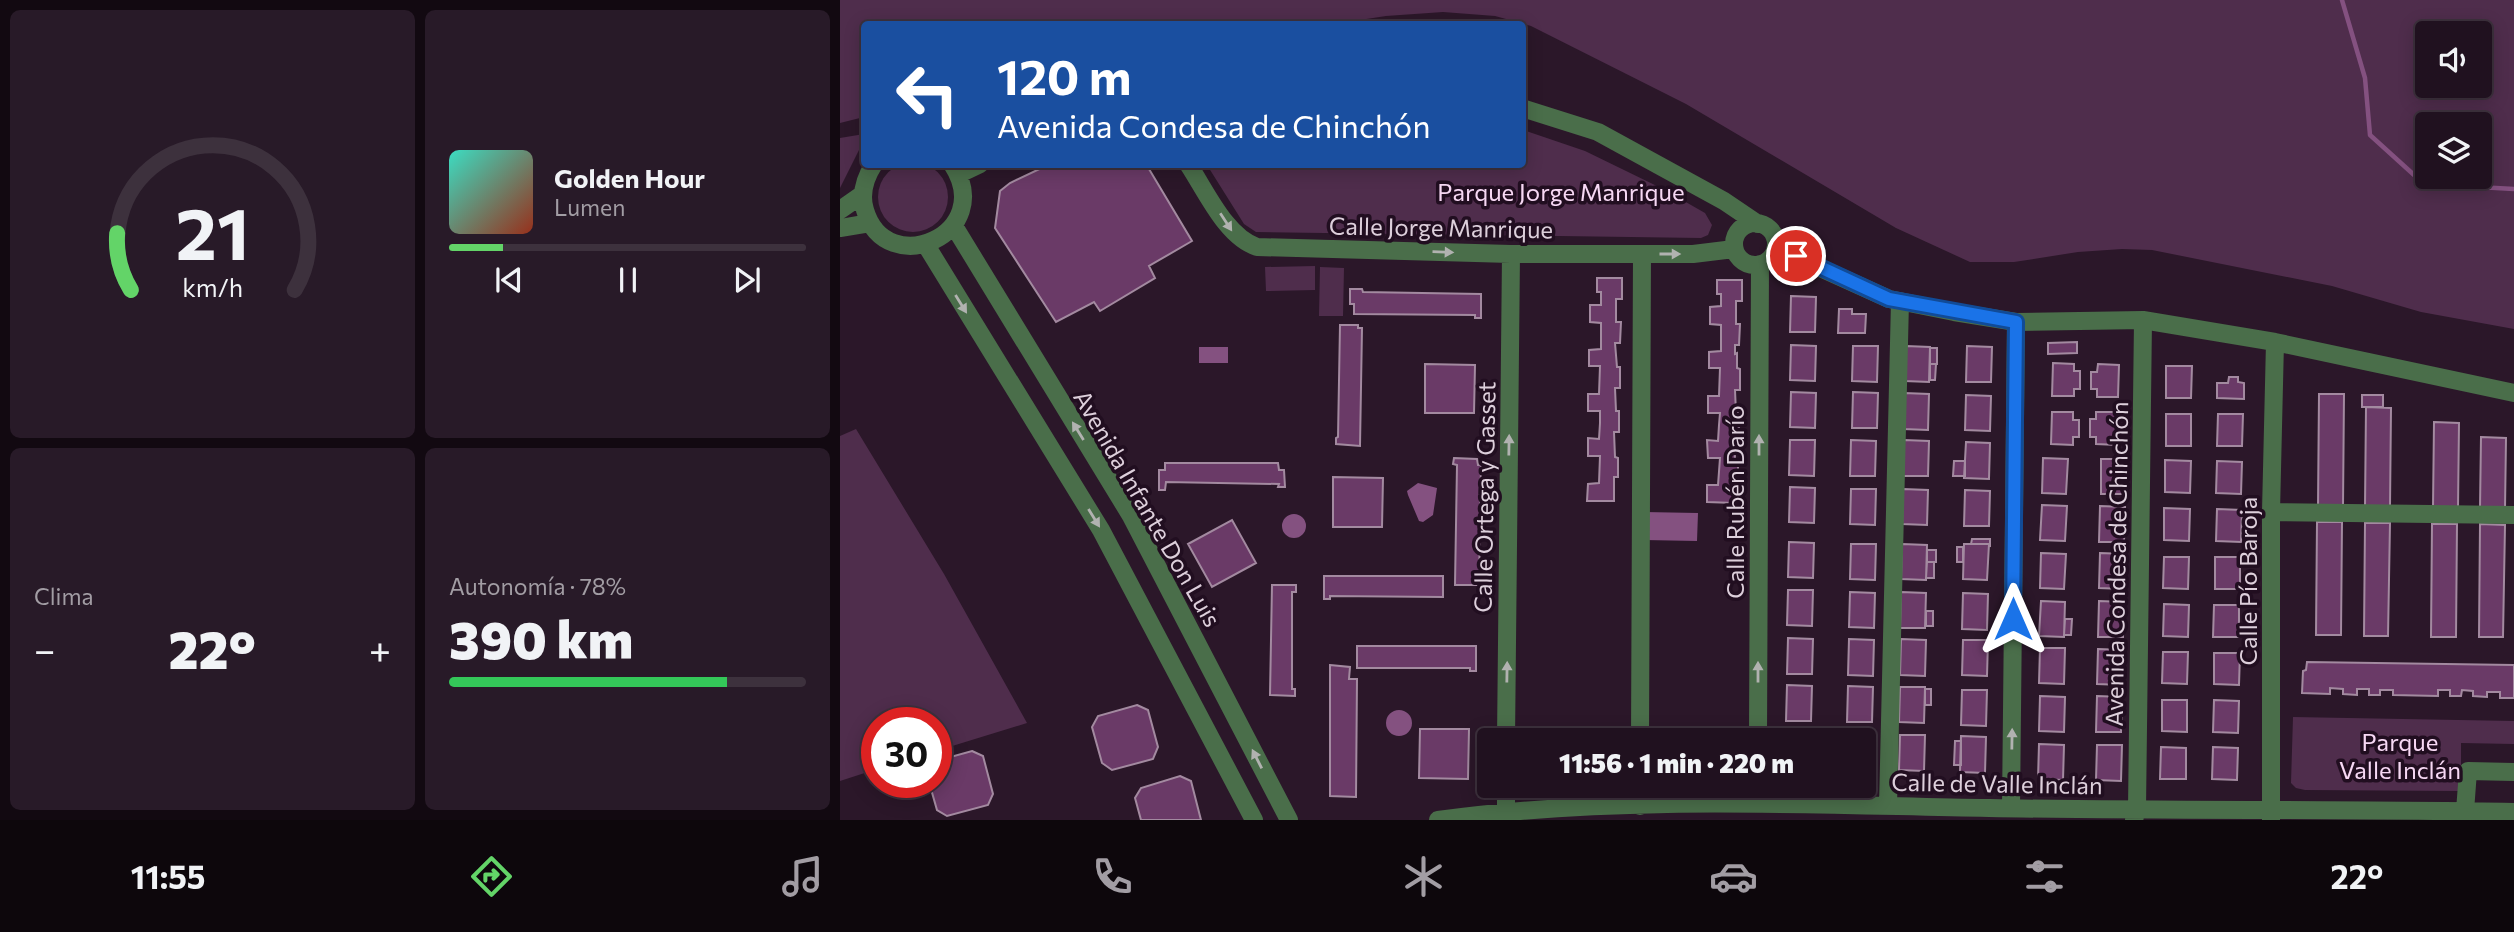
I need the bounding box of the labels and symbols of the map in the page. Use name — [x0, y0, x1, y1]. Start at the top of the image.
park label: Parque Jorge Manrique — [1437, 177, 1685, 206]
street label: Calle Jorge Manrique — [1329, 211, 1553, 243]
one-way arrow — [1219, 212, 1232, 232]
pin — [1766, 226, 1826, 286]
one-way arrow — [1432, 246, 1454, 258]
one-way arrow — [1659, 248, 1681, 260]
one-way arrow — [954, 294, 967, 313]
street label: Calle Ortega y Gasset — [1467, 381, 1501, 613]
street label: Avenida Infante Don Luis — [1068, 384, 1228, 632]
street label: Avenida Condesa de Chinchón — [2099, 401, 2133, 727]
street label: Calle Rubén Darío — [1720, 405, 1749, 599]
one-way arrow — [1072, 421, 1085, 440]
one-way arrow — [1503, 433, 1515, 455]
one-way arrow — [1753, 433, 1765, 455]
street label: Calle Pío Baroja — [2233, 497, 2262, 665]
one-way arrow — [1087, 508, 1100, 527]
position arrow — [1976, 582, 2050, 656]
one-way arrow — [1501, 661, 1513, 683]
one-way arrow — [1752, 661, 1764, 683]
speed limit sign: 30 — [861, 707, 952, 798]
park label: Parque Valle Inclán — [2339, 727, 2461, 784]
one-way arrow — [2006, 728, 2017, 750]
one-way arrow — [1252, 749, 1264, 769]
street label: Calle de Valle Inclán — [1891, 767, 2103, 799]

